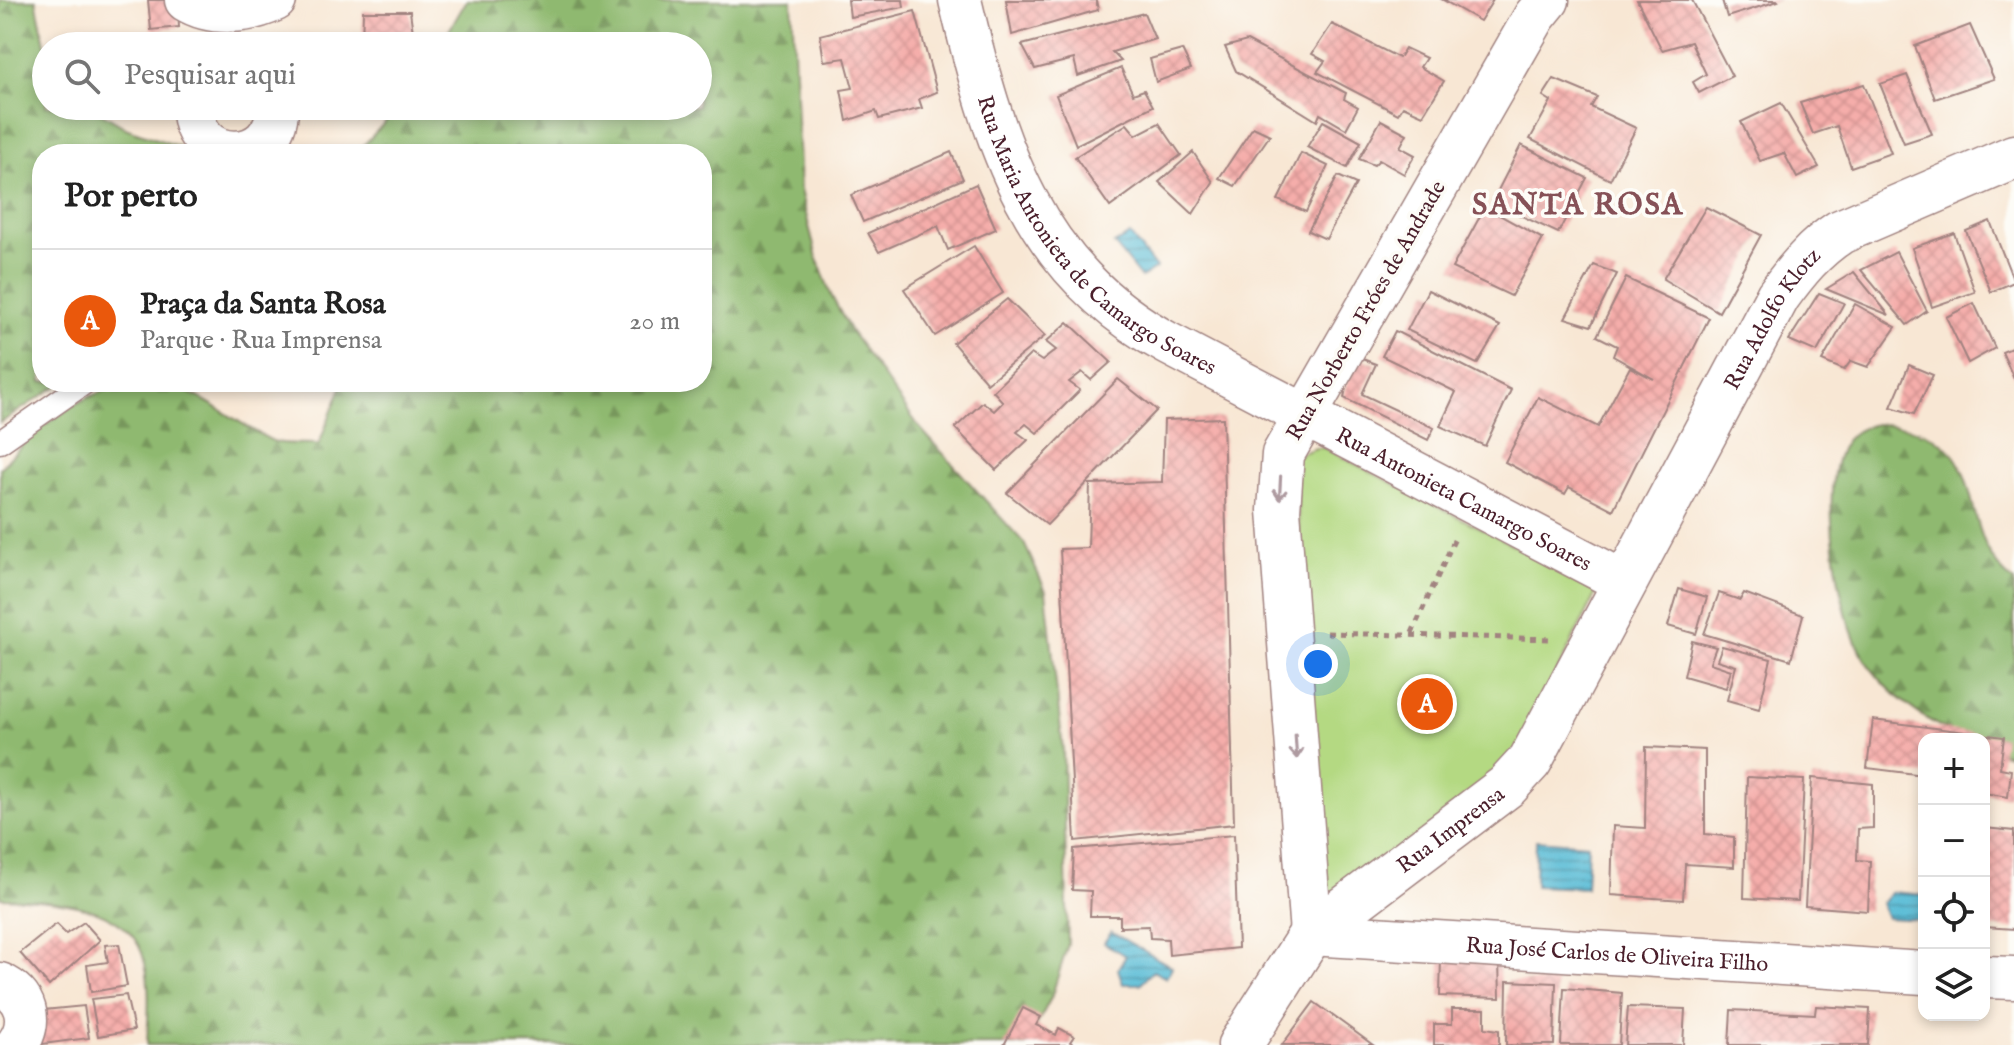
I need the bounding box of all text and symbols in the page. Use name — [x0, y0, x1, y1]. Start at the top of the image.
search box — [32, 32, 712, 120]
icon: search — [60, 54, 104, 98]
text: Pesquisar aqui — [124, 57, 296, 95]
street label: Rua Maria Antonieta de Camargo Soares — [970, 92, 1221, 382]
text: Por perto — [64, 175, 198, 218]
street label: Rua Norberto Fróes de Andrade — [1281, 176, 1453, 446]
district label: SANTA ROSA — [1472, 187, 1684, 225]
street label: Rua Adolfo Klotz — [1719, 242, 1827, 395]
text: Praça da Santa Rosa — [140, 286, 386, 324]
text: A — [81, 305, 99, 338]
text: 20 m — [629, 305, 680, 338]
text: Parque · Rua Imprensa — [140, 324, 382, 357]
street label: Rua Antonieta Camargo Soares — [1331, 422, 1596, 579]
one-way arrow — [1272, 474, 1287, 501]
your location — [1298, 644, 1338, 684]
pin: A — [1401, 674, 1453, 734]
one-way arrow — [1289, 733, 1304, 760]
map controls — [1918, 733, 1990, 1021]
button: + — [1918, 733, 1990, 805]
street label: Rua Imprensa — [1392, 781, 1511, 880]
button: − — [1918, 805, 1990, 877]
button: locate — [1918, 877, 1990, 949]
street label: Rua José Carlos de Oliveira Filho — [1465, 932, 1769, 979]
button: layers — [1918, 949, 1990, 1021]

